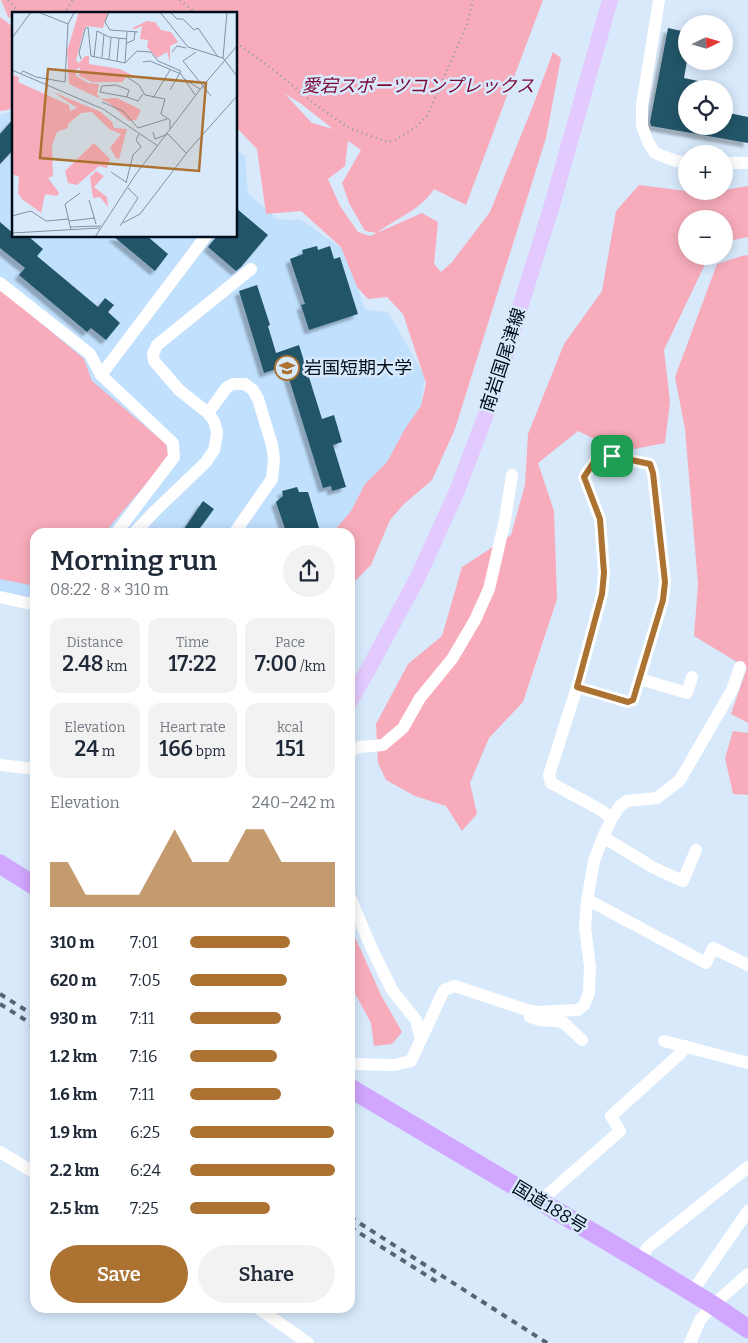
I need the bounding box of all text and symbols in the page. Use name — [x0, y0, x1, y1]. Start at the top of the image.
inset map — [12, 12, 238, 238]
north arrow — [678, 15, 732, 70]
map controls — [678, 15, 733, 265]
park label: 愛宕スポーツコンプレックス — [302, 75, 534, 97]
button: locate — [678, 80, 733, 135]
button: + — [678, 145, 733, 200]
button: − — [678, 210, 733, 265]
street label: 南岩国尾津線 — [476, 305, 530, 415]
school or university icon: 岩国短期大学 — [274, 355, 300, 381]
place label: 岩国短期大学 — [304, 357, 412, 379]
pin — [591, 435, 633, 477]
icon: arrive — [598, 442, 626, 470]
text: Morning run — [50, 544, 217, 577]
button: share — [283, 545, 335, 597]
text: 08:22 · 8 × 310 m — [50, 580, 169, 599]
text: Distance — [66, 634, 123, 651]
text: Time — [176, 634, 209, 651]
text: Pace — [275, 634, 305, 651]
text: 2.48 — [62, 651, 104, 677]
text: 17:22 — [169, 651, 216, 677]
text: 7:00 — [255, 651, 297, 677]
text: km — [104, 658, 127, 675]
text: /km — [297, 658, 326, 675]
text: Elevation — [64, 719, 125, 736]
text: Heart rate — [159, 719, 226, 736]
text: kcal — [277, 719, 303, 736]
text: 24 — [75, 736, 99, 762]
text: 166 — [159, 736, 193, 762]
text: 151 — [276, 736, 305, 762]
text: m — [99, 743, 115, 760]
text: bpm — [193, 743, 226, 760]
text: Elevation — [50, 793, 120, 812]
text: 240–242 m — [252, 793, 335, 812]
text: 310 m — [50, 933, 94, 952]
text: 7:01 — [130, 933, 158, 952]
text: 620 m — [50, 971, 97, 990]
text: 7:05 — [130, 971, 160, 990]
text: 930 m — [50, 1009, 97, 1028]
text: 7:11 — [130, 1009, 154, 1028]
text: 1.2 km — [50, 1047, 97, 1066]
text: 7:16 — [130, 1047, 157, 1066]
text: 1.6 km — [50, 1085, 97, 1104]
text: 7:11 — [130, 1085, 154, 1104]
text: 1.9 km — [50, 1123, 97, 1142]
text: 6:25 — [130, 1123, 160, 1142]
text: 2.2 km — [50, 1161, 99, 1180]
text: 6:24 — [130, 1161, 161, 1180]
street label: 国道188号 — [509, 1176, 591, 1238]
text: 2.5 km — [50, 1199, 99, 1218]
text: 7:25 — [130, 1199, 159, 1218]
button: Save — [50, 1245, 188, 1303]
button: Share — [198, 1245, 335, 1303]

